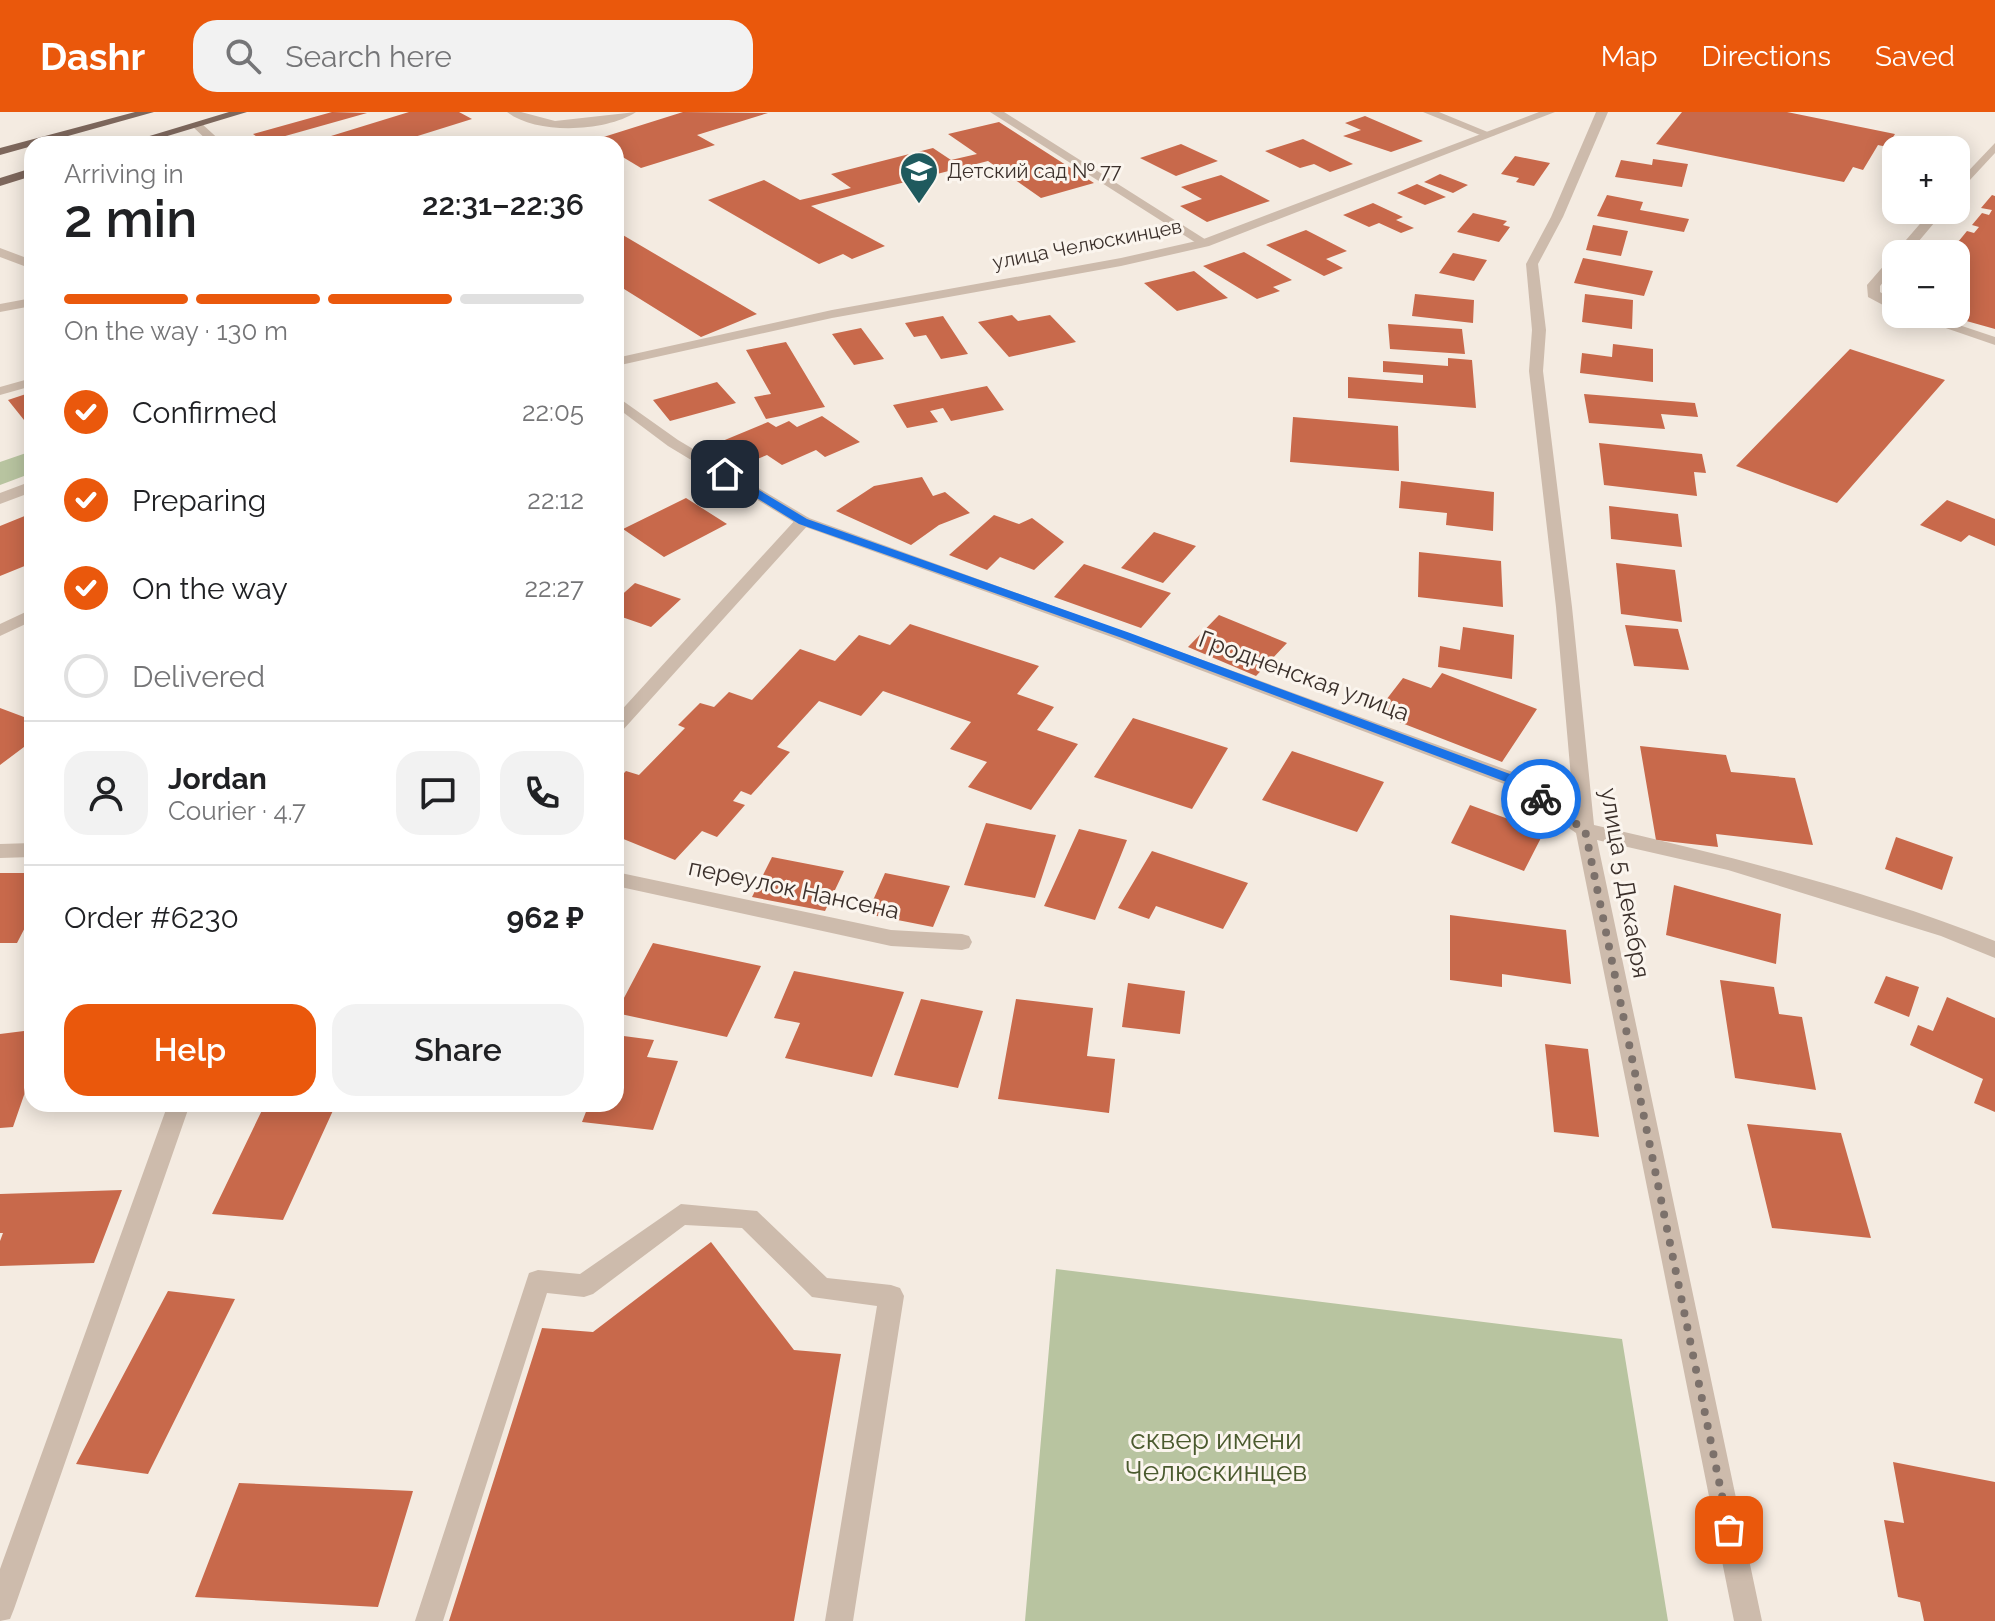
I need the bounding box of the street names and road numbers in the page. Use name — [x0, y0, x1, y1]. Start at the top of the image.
street label: улица Челюскинцев — [990, 214, 1184, 274]
street label: Гродненская улица — [1195, 624, 1413, 727]
street label: улица 5 Декабря — [1594, 786, 1656, 980]
street label: переулок Нансена — [686, 852, 902, 925]

